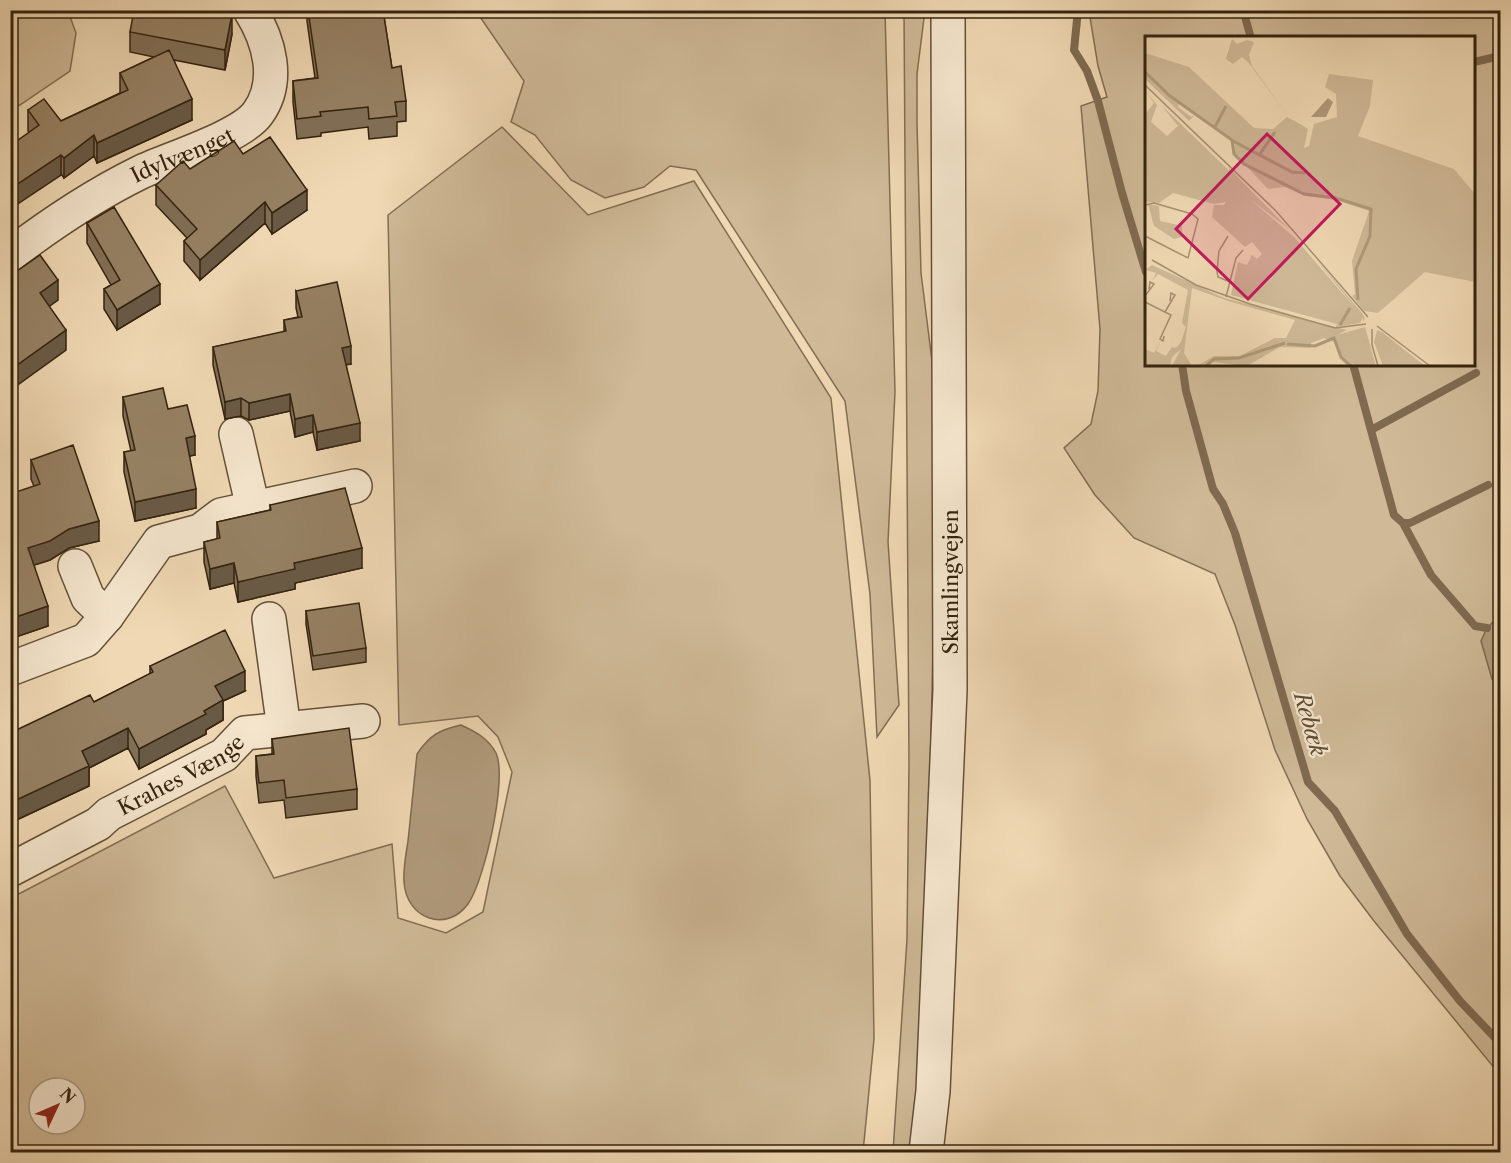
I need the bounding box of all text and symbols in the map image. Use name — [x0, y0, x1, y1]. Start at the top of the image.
inset map — [1145, 36, 1475, 366]
street label: Idylvænget — [126, 122, 239, 188]
street label: Skamlingvejen — [938, 509, 963, 655]
water label: Rebæk — [1287, 687, 1332, 760]
street label: Krahes Vænge — [113, 729, 249, 820]
north arrow — [27, 1076, 87, 1136]
text: N — [56, 1084, 80, 1108]

